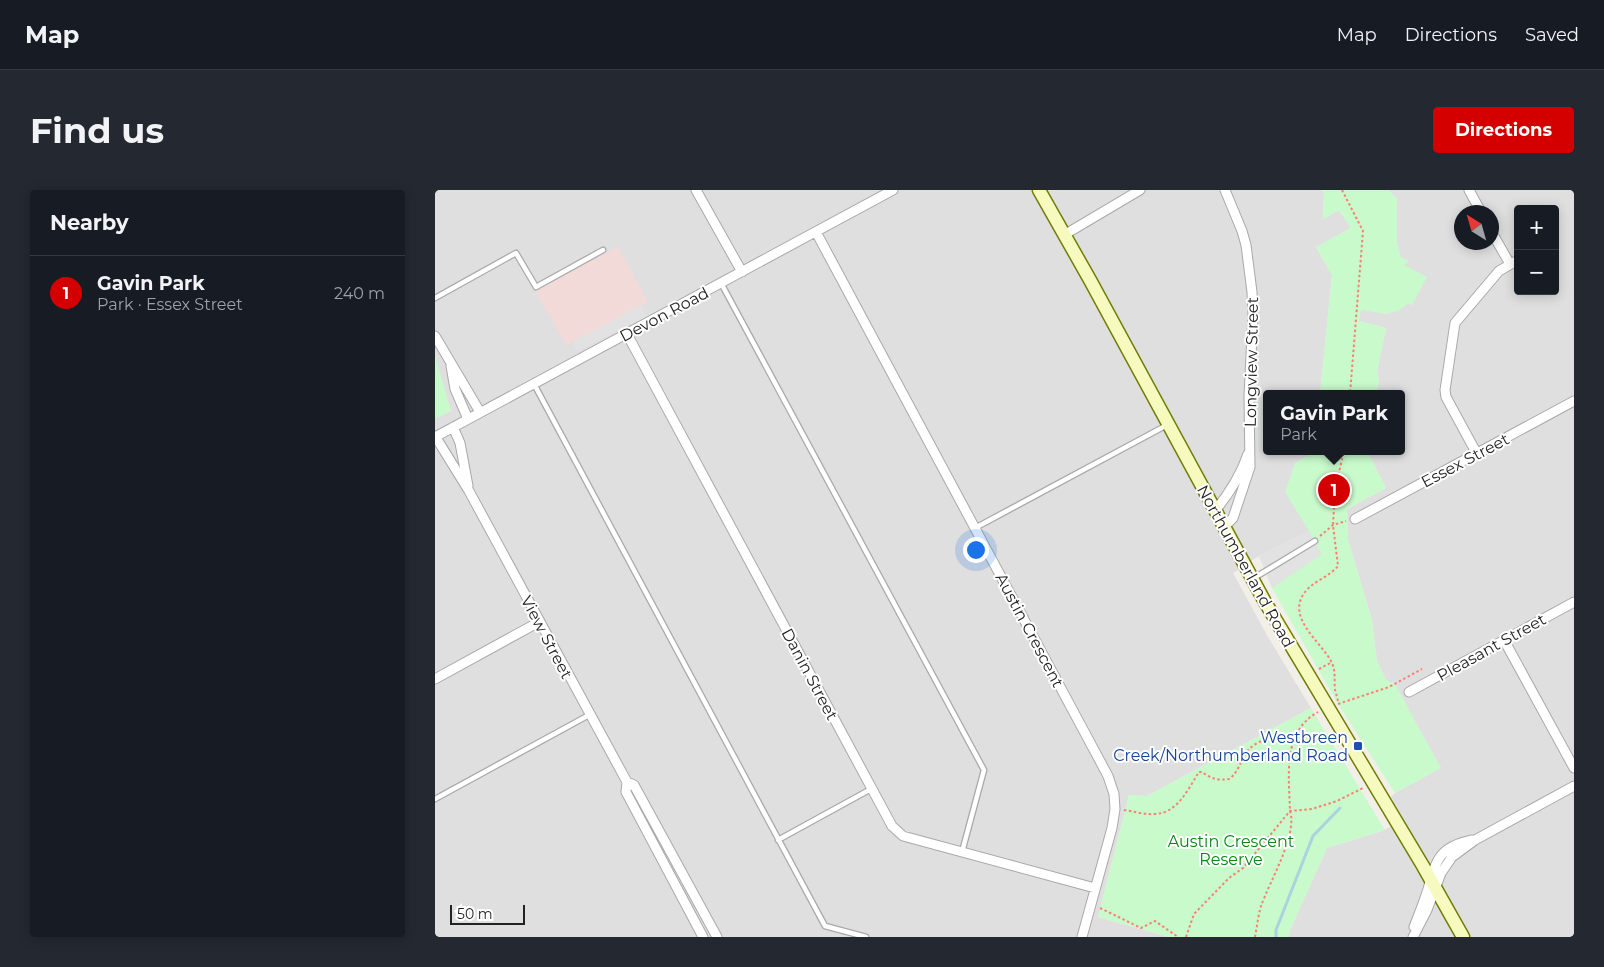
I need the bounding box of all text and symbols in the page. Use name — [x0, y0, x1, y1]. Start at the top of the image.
text: Map — [25, 20, 79, 49]
text: Map — [1337, 24, 1377, 46]
text: Directions — [1405, 24, 1497, 46]
text: Saved — [1525, 24, 1579, 46]
button: Directions — [1433, 107, 1574, 153]
text: Find us — [30, 109, 164, 152]
north arrow — [1454, 205, 1499, 250]
map controls — [1514, 205, 1559, 295]
button: + — [1514, 205, 1559, 250]
text: Nearby — [50, 210, 129, 235]
button: − — [1514, 250, 1559, 295]
text: Gavin Park — [97, 272, 205, 295]
street label: Devon Road — [616, 283, 712, 346]
text: 1 — [63, 284, 69, 303]
text: 240 m — [334, 284, 385, 303]
text: Park · Essex Street — [97, 295, 243, 314]
street label: Longview Street — [1241, 296, 1262, 427]
popup — [1263, 390, 1405, 455]
text: Gavin Park — [1280, 402, 1388, 425]
text: Park — [1280, 425, 1317, 444]
street label: Essex Street — [1418, 429, 1513, 492]
pin: 1 — [1318, 471, 1350, 509]
street label: Northumberland Road — [1193, 482, 1298, 651]
your location — [963, 537, 989, 563]
street label: Austin Crescent — [991, 570, 1068, 691]
street label: View Street — [517, 592, 577, 682]
street label: Pleasant Street — [1433, 609, 1550, 685]
street label: Danin Street — [777, 625, 842, 724]
place label: Westbreen Creek/Northumberland Road — [1113, 728, 1348, 765]
marker: Westbreen Creek/Northumberland Road — [1352, 740, 1364, 752]
park label: Austin Crescent Reserve — [1168, 832, 1295, 869]
scale bar — [450, 902, 525, 925]
text: 50 m — [457, 905, 493, 923]

